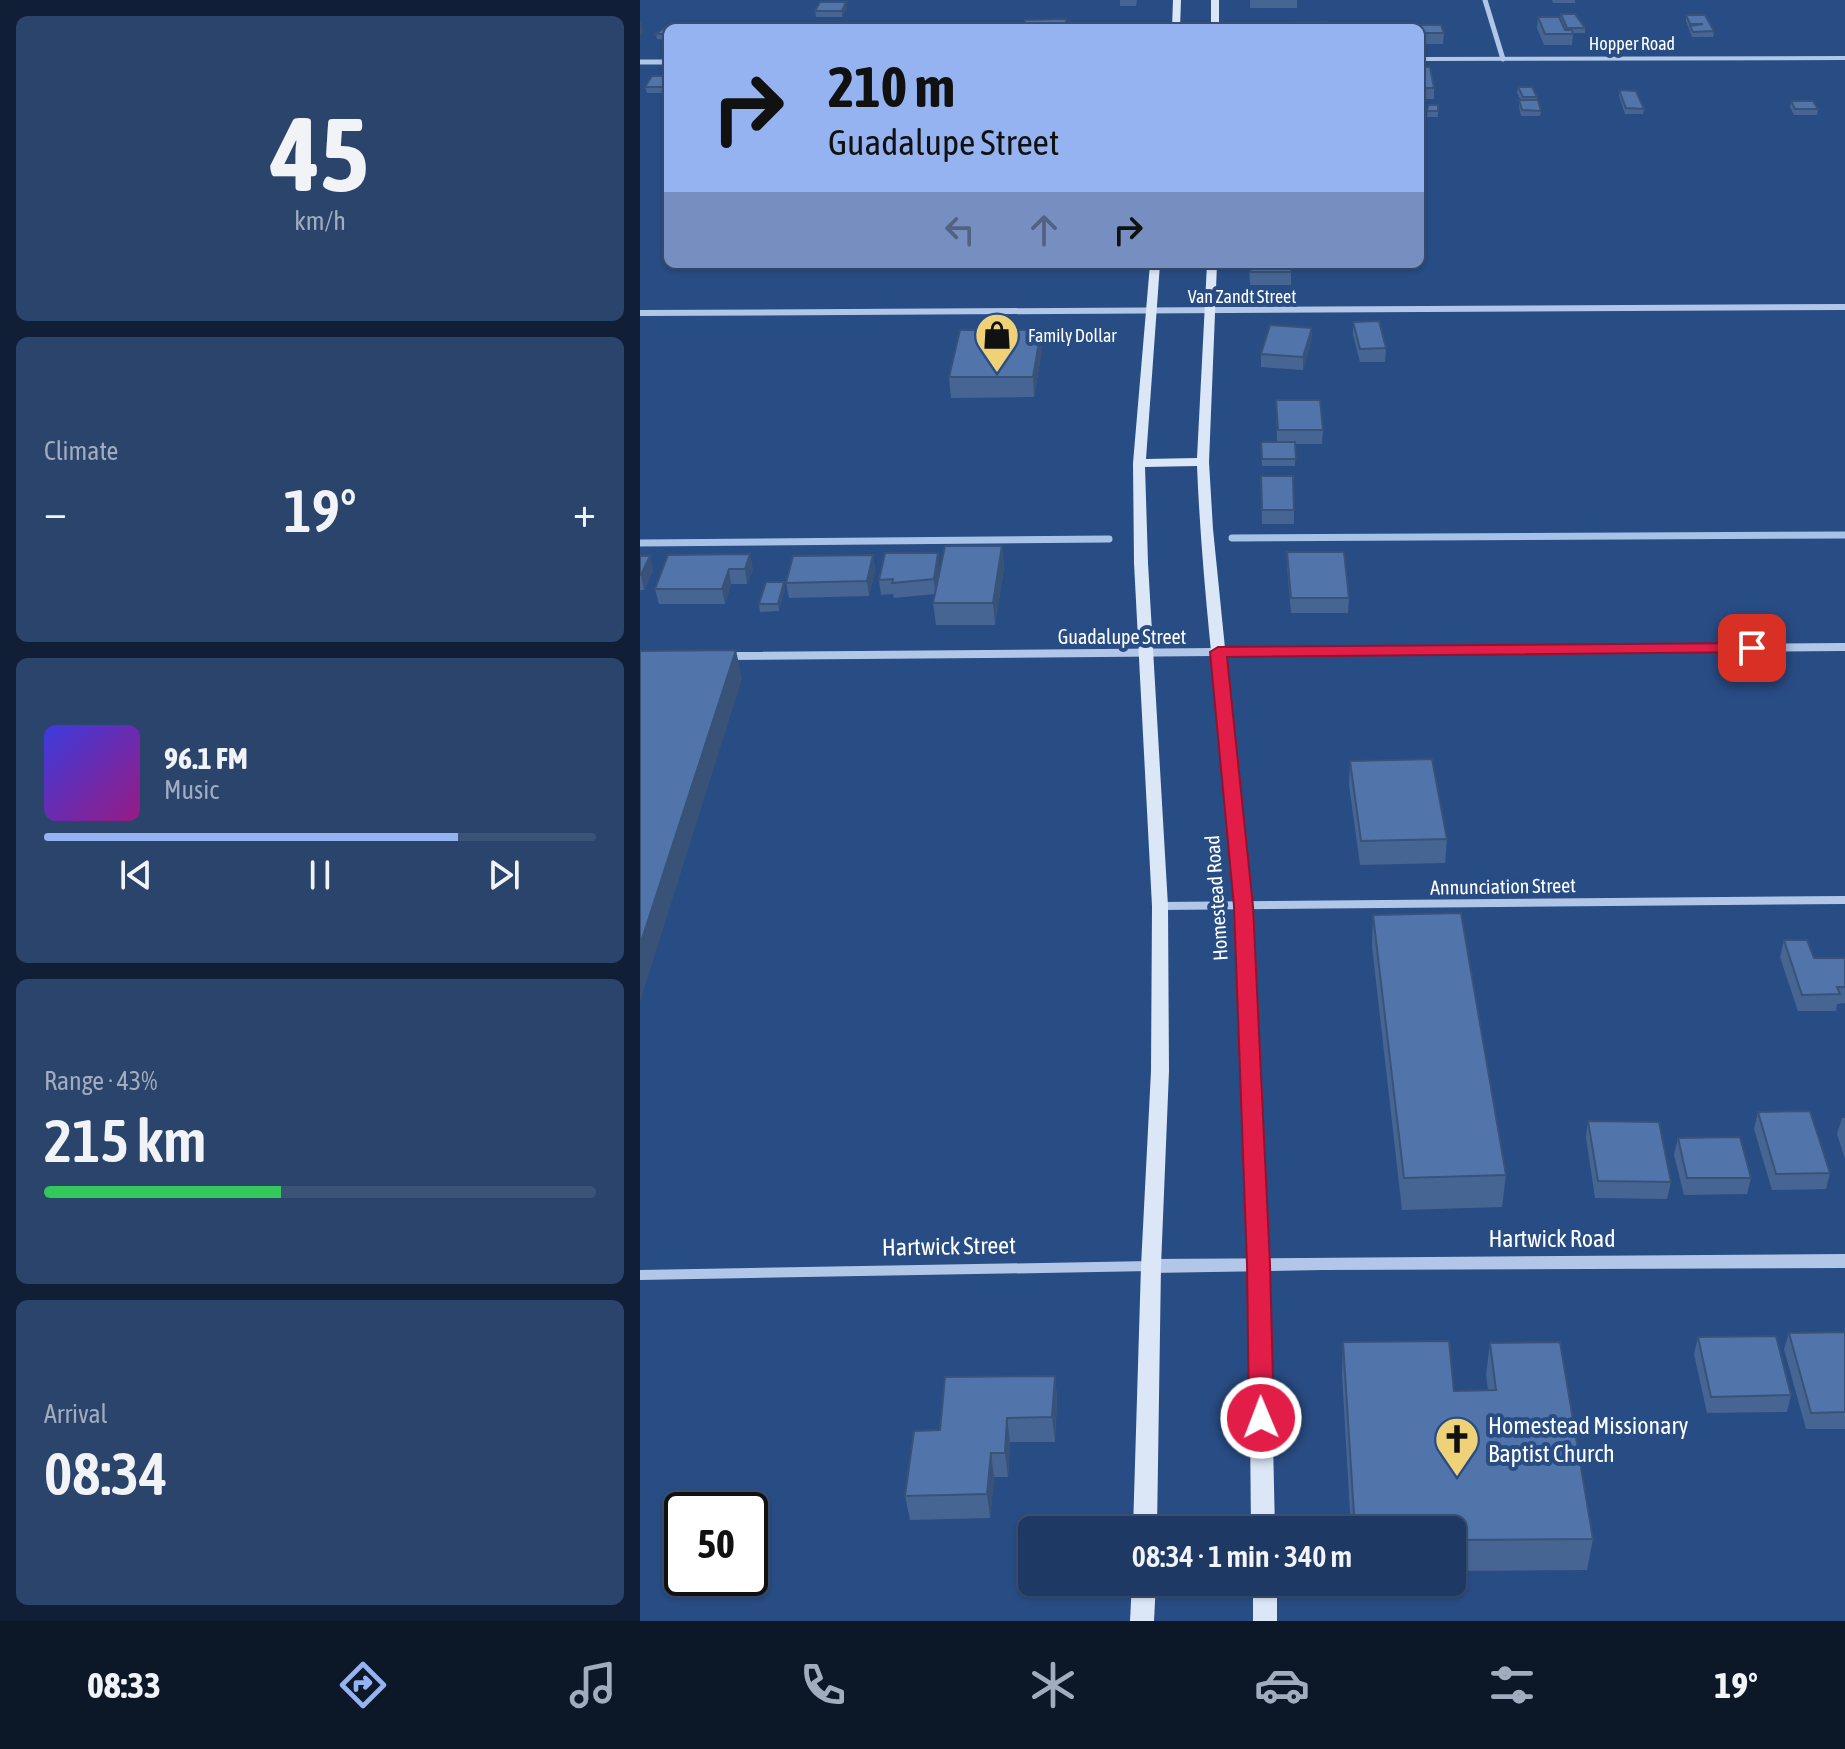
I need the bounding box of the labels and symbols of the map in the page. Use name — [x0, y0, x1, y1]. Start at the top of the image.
street label: Hopper Road — [1589, 33, 1675, 54]
street label: Van Zandt Street — [1188, 286, 1296, 307]
shop icon: Family Dollar — [973, 311, 1021, 374]
place label: Family Dollar — [1028, 325, 1117, 346]
pin — [1718, 614, 1786, 682]
street label: Guadalupe Street — [1058, 625, 1186, 648]
street label: Homestead Road — [1200, 834, 1232, 962]
street label: Annunciation Street — [1430, 873, 1576, 899]
street label: Hartwick Road — [1488, 1225, 1616, 1252]
street label: Hartwick Street — [882, 1231, 1016, 1261]
position arrow — [1219, 1376, 1303, 1460]
place label: Homestead Missionary Baptist Church — [1488, 1412, 1688, 1467]
church icon: Homestead Missionary Baptist Church — [1433, 1415, 1481, 1478]
speed limit sign: 50 — [664, 1492, 768, 1596]

